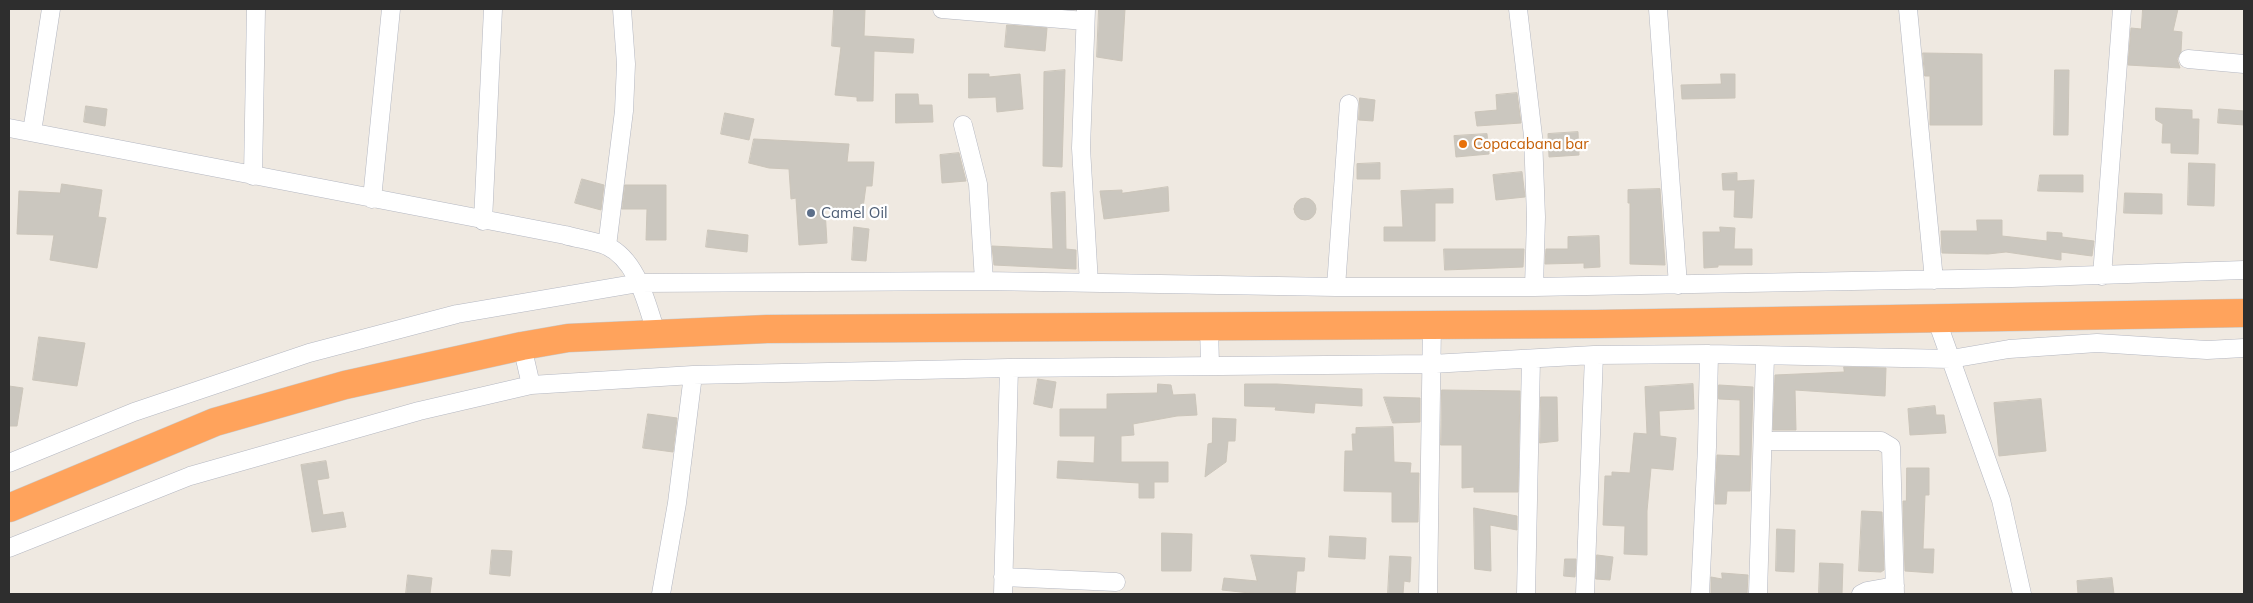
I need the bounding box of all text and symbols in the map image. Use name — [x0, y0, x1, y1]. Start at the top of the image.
place label: Copacabana bar — [1473, 135, 1589, 153]
marker: Copacabana bar — [1457, 138, 1469, 150]
place label: Camel Oil — [821, 204, 888, 222]
marker: Camel Oil — [805, 207, 817, 219]

